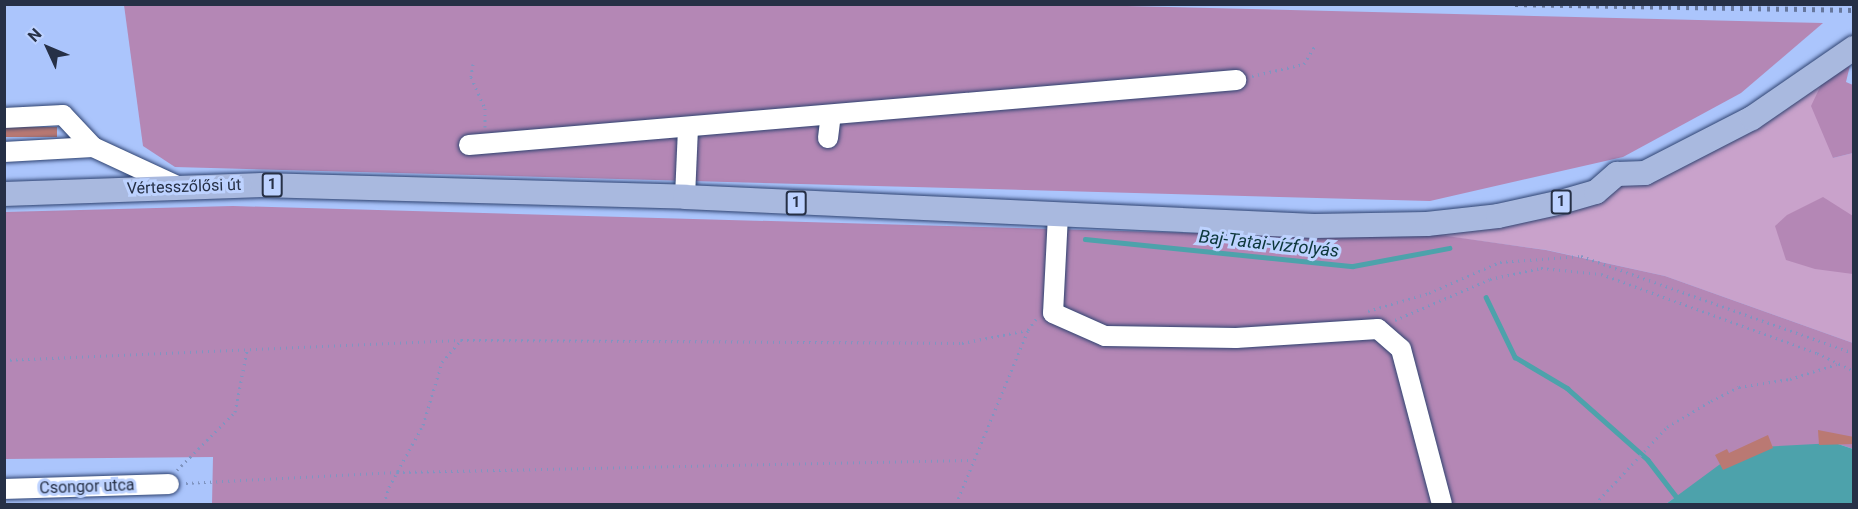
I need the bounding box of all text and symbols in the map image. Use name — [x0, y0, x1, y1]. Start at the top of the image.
north arrow — [18, 18, 78, 78]
text: N — [24, 24, 45, 46]
road number: 1 — [262, 173, 282, 197]
street label: Vértesszőlősi út — [126, 175, 242, 199]
road number: 1 — [1550, 190, 1572, 214]
road number: 1 — [786, 191, 806, 215]
water label: Baj-Tatai-vízfolyás — [1198, 226, 1340, 262]
street label: Csongor utca — [39, 476, 135, 498]

